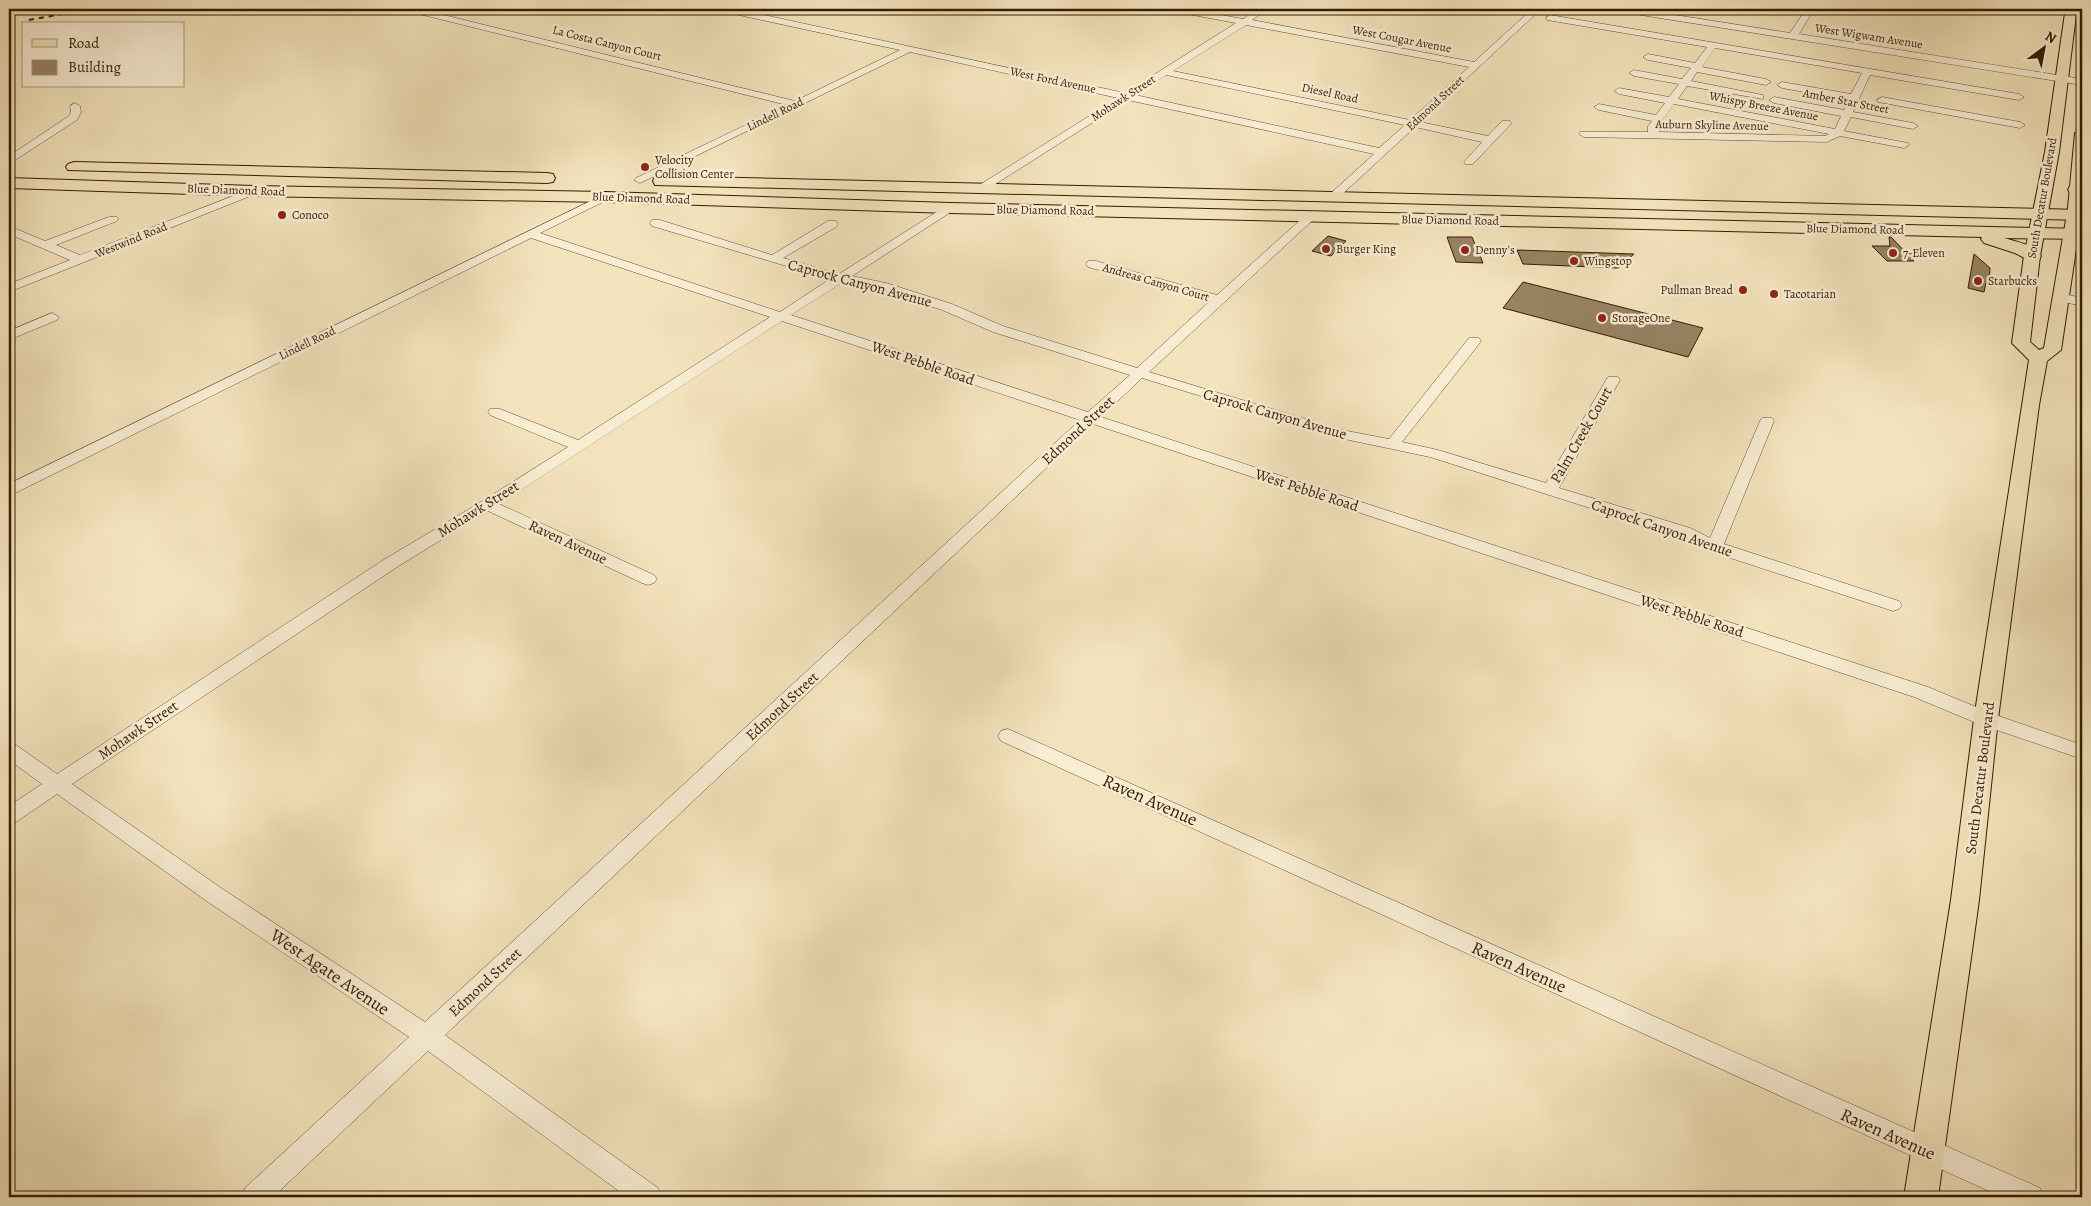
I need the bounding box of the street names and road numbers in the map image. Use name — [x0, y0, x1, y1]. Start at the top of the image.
street label: West Wigwam Avenue — [1813, 19, 1924, 52]
street label: West Cougar Avenue — [1350, 21, 1453, 56]
street label: La Costa Canyon Court — [551, 22, 663, 64]
street label: West Ford Avenue — [1008, 63, 1097, 97]
street label: Mohawk Street — [1088, 71, 1158, 125]
street label: Edmond Street — [1402, 72, 1468, 134]
street label: Diesel Road — [1300, 79, 1360, 107]
street label: Amber Star Street — [1800, 85, 1891, 117]
street label: Whispy Breeze Avenue — [1707, 87, 1820, 124]
street label: Lindell Road — [744, 93, 806, 135]
street label: Auburn Skyline Avenue — [1654, 116, 1769, 134]
street label: South Decatur Boulevard — [2023, 136, 2061, 260]
street label: Blue Diamond Road — [187, 180, 286, 200]
street label: Blue Diamond Road — [592, 188, 691, 208]
street label: Blue Diamond Road — [996, 201, 1095, 219]
street label: Blue Diamond Road — [1401, 211, 1500, 229]
street label: Westwind Road — [92, 218, 170, 262]
street label: Blue Diamond Road — [1806, 220, 1905, 238]
street label: Caprock Canyon Avenue — [786, 254, 934, 312]
street label: Andreas Canyon Court — [1100, 259, 1211, 305]
street label: Lindell Road — [276, 322, 338, 364]
street label: West Pebble Road — [868, 336, 978, 390]
street label: Palm Creek Court — [1545, 383, 1617, 487]
street label: Caprock Canyon Avenue — [1201, 384, 1349, 444]
street label: Edmond Street — [1037, 391, 1119, 469]
street label: West Pebble Road — [1252, 464, 1362, 516]
street label: Mohawk Street — [433, 476, 523, 542]
street label: Caprock Canyon Avenue — [1589, 494, 1736, 562]
street label: Raven Avenue — [525, 515, 611, 569]
street label: West Pebble Road — [1637, 590, 1747, 642]
street label: Edmond Street — [741, 667, 823, 745]
street label: Mohawk Street — [94, 696, 182, 764]
street label: South Decatur Boulevard — [1961, 700, 1999, 855]
street label: Raven Avenue — [1099, 768, 1201, 832]
street label: West Agate Avenue — [265, 923, 394, 1021]
street label: Raven Avenue — [1468, 935, 1570, 999]
street label: Edmond Street — [444, 943, 526, 1021]
street label: Raven Avenue — [1837, 1102, 1939, 1166]

